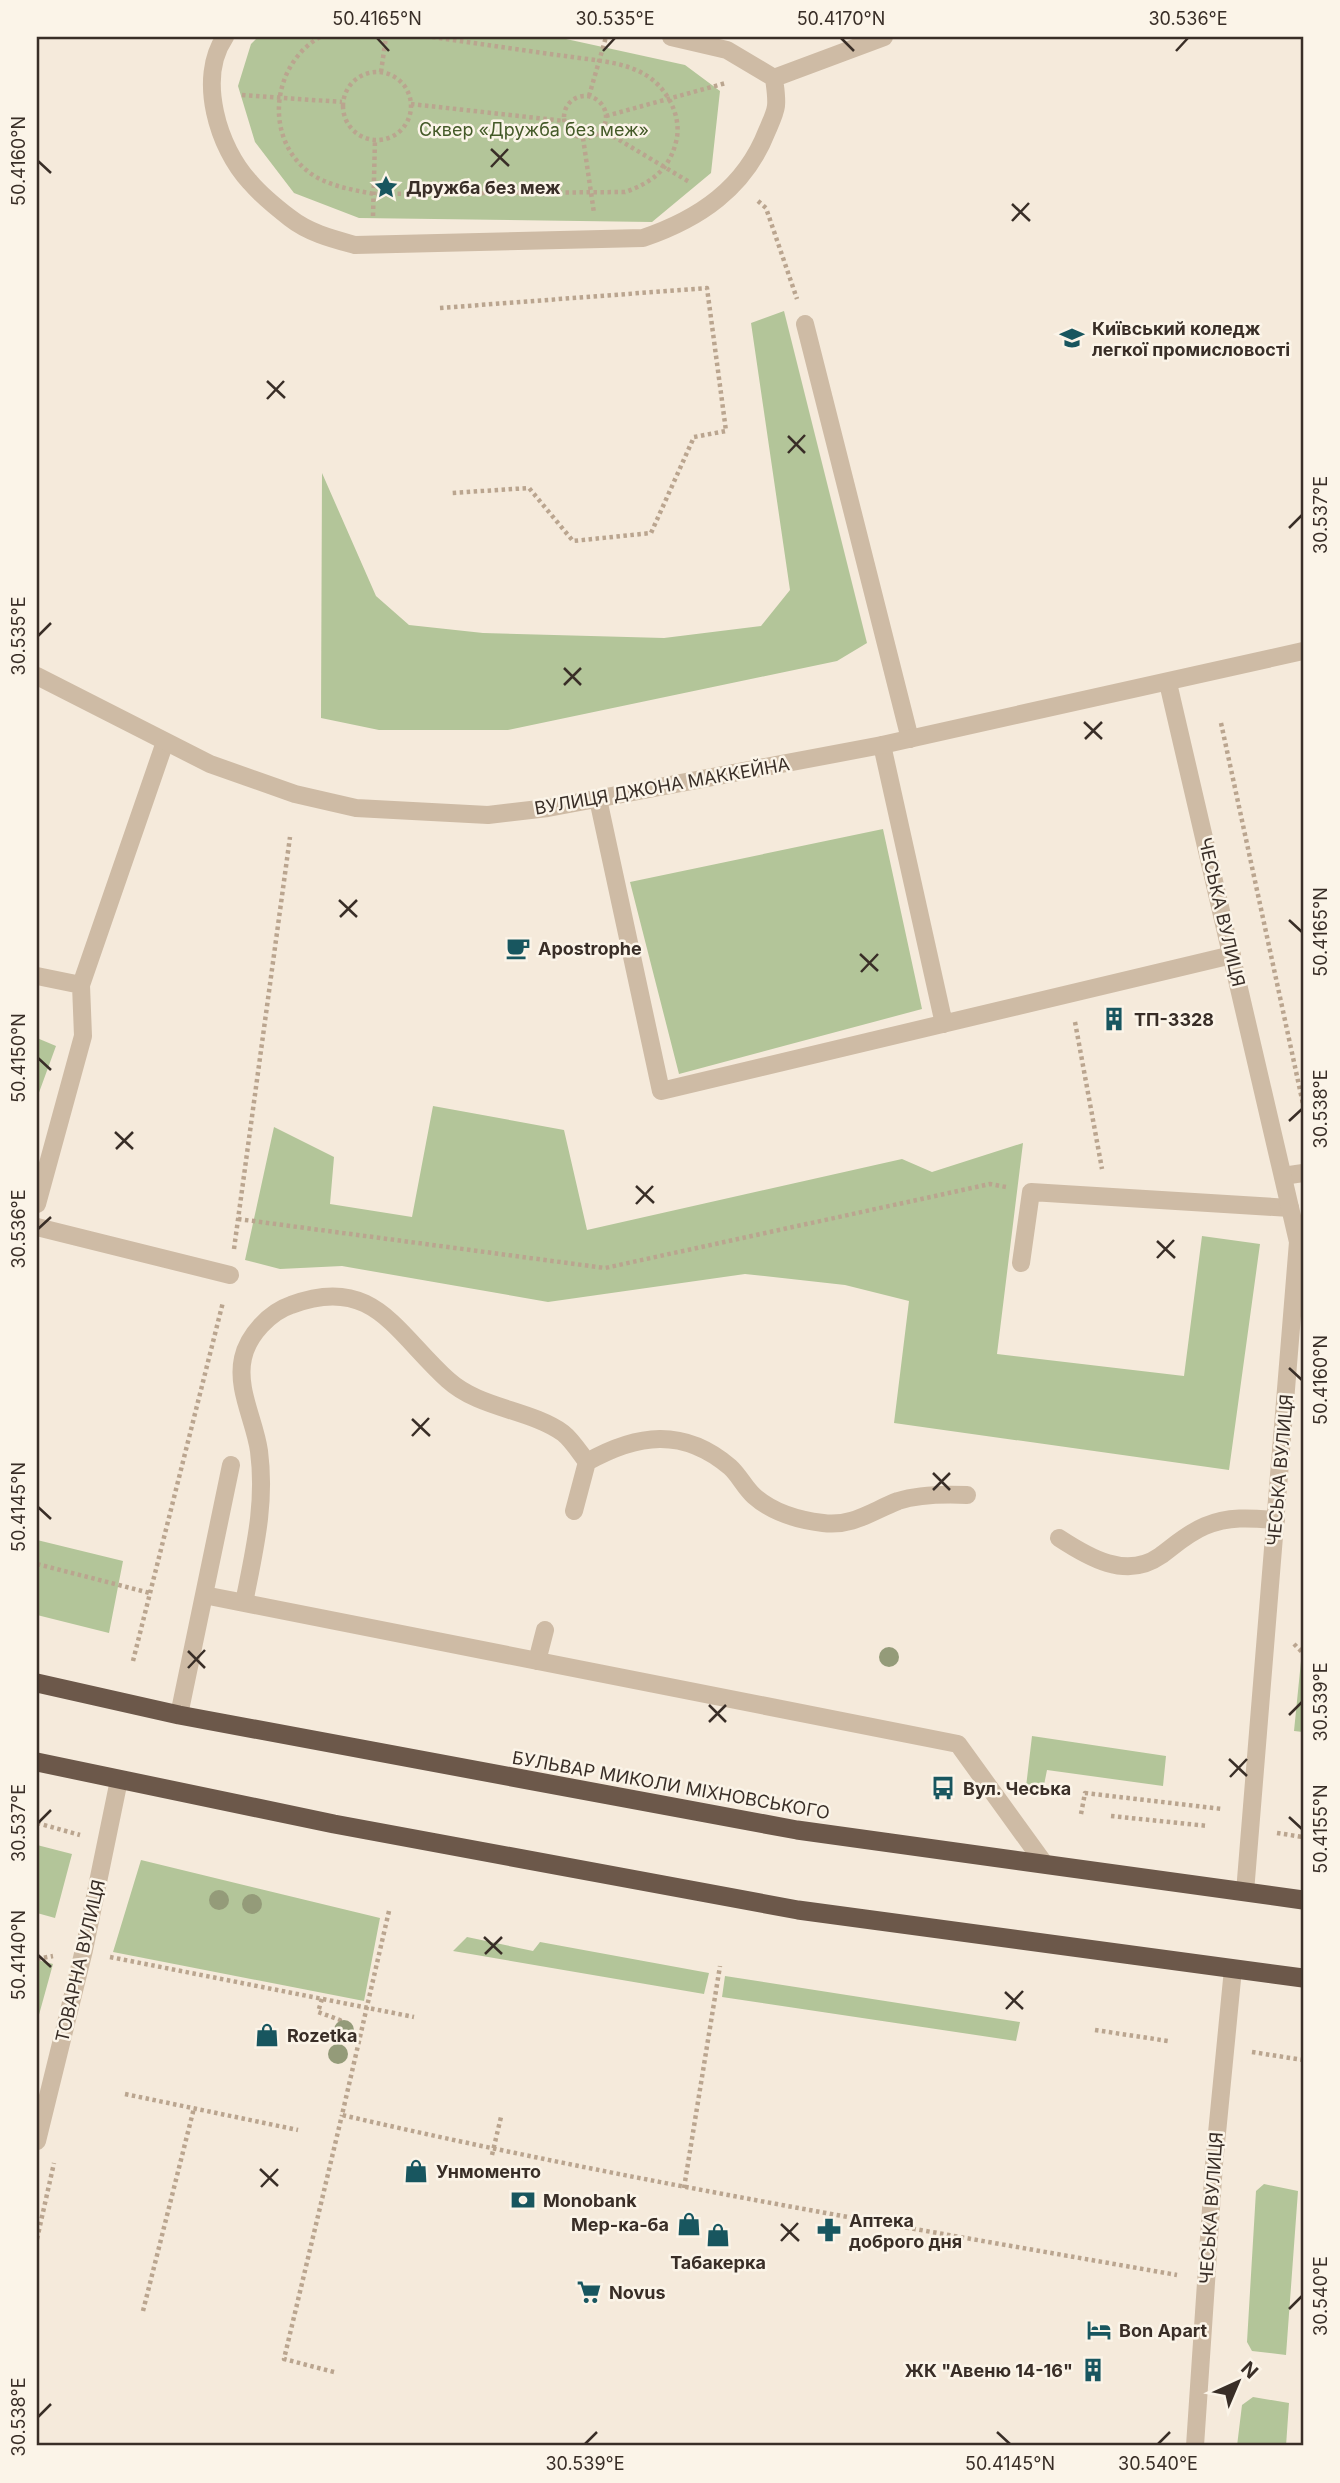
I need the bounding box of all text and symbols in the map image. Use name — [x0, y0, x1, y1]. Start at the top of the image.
text: 50.4165°N — [332, 8, 422, 29]
text: 30.535°E — [576, 8, 654, 29]
text: 50.4170°N — [797, 8, 885, 29]
text: 30.536°E — [1148, 8, 1228, 29]
text: 50.4160°N — [8, 116, 29, 206]
park label: Сквер «Дружба без меж» — [419, 119, 649, 140]
place icon: Дружба без меж — [372, 173, 400, 201]
place label: Дружба без меж — [406, 177, 561, 198]
place label: Київський коледж легкої промисловості — [1092, 318, 1290, 360]
school or university icon: Київський коледж легкої промисловості — [1058, 324, 1086, 352]
text: 30.537°E — [1310, 476, 1331, 554]
text: 30.535°E — [8, 597, 29, 675]
street label: ВУЛИЦЯ ДЖОНА МАККЕЙНА — [533, 752, 791, 819]
street label: ЧЕСЬКА ВУЛИЦЯ — [1195, 835, 1249, 989]
text: 50.4165°N — [1310, 887, 1331, 977]
cafe icon: Apostrophe — [504, 934, 532, 962]
place label: Apostrophe — [538, 938, 642, 959]
building icon: ТП-3328 — [1100, 1005, 1128, 1033]
place label: ТП-3328 — [1134, 1009, 1214, 1030]
text: 50.4150°N — [8, 1013, 29, 1103]
text: 30.538°E — [1310, 1070, 1331, 1148]
text: 30.536°E — [8, 1189, 29, 1269]
text: 50.4160°N — [1310, 1335, 1331, 1425]
street label: ЧЕСЬКА ВУЛИЦЯ — [1263, 1393, 1297, 1547]
text: 50.4145°N — [8, 1462, 29, 1552]
text: 30.539°E — [1310, 1662, 1331, 1742]
street label: БУЛЬВАР МИКОЛИ МІХНОВСЬКОГО — [511, 1747, 831, 1823]
bus stop icon: Вул. Чеська — [929, 1774, 957, 1802]
place label: Вул. Чеська — [963, 1778, 1071, 1799]
text: 30.537°E — [8, 1784, 29, 1862]
text: 50.4155°N — [1310, 1784, 1331, 1874]
street label: ТОВАРНА ВУЛИЦЯ — [51, 1878, 109, 2044]
text: 50.4140°N — [8, 1910, 29, 2000]
shop icon: Rozetka — [253, 2021, 281, 2049]
place label: Rozetka — [287, 2025, 357, 2046]
street label: ЧЕСЬКА ВУЛИЦЯ — [1195, 2131, 1227, 2285]
shop icon: Унмоменто — [402, 2157, 430, 2185]
place label: Унмоменто — [436, 2161, 541, 2182]
bank icon: Monobank — [509, 2186, 537, 2214]
place label: Monobank — [543, 2190, 637, 2211]
shop icon: Мер-ка-ба — [675, 2210, 703, 2238]
place label: Аптека доброго дня — [849, 2210, 962, 2252]
place label: Мер-ка-ба — [571, 2214, 669, 2235]
pharmacy icon: Аптека доброго дня — [815, 2216, 843, 2244]
shop icon: Табакерка — [704, 2221, 732, 2249]
place label: Табакерка — [670, 2252, 766, 2273]
text: 30.540°E — [1310, 2256, 1331, 2336]
supermarket icon: Novus — [575, 2278, 603, 2306]
place label: Novus — [609, 2282, 666, 2303]
hotel icon: Bon Apart — [1085, 2316, 1113, 2344]
place label: Bon Apart — [1119, 2320, 1208, 2341]
north arrow — [1204, 2346, 1274, 2416]
building icon: ЖК "Авеню 14-16" — [1079, 2356, 1107, 2384]
text: N — [1236, 2357, 1263, 2383]
place label: ЖК "Авеню 14-16" — [905, 2360, 1073, 2381]
text: 30.538°E — [8, 2378, 29, 2456]
text: 30.539°E — [545, 2453, 625, 2474]
text: 50.4145°N — [965, 2453, 1055, 2474]
text: 30.540°E — [1118, 2453, 1198, 2474]

